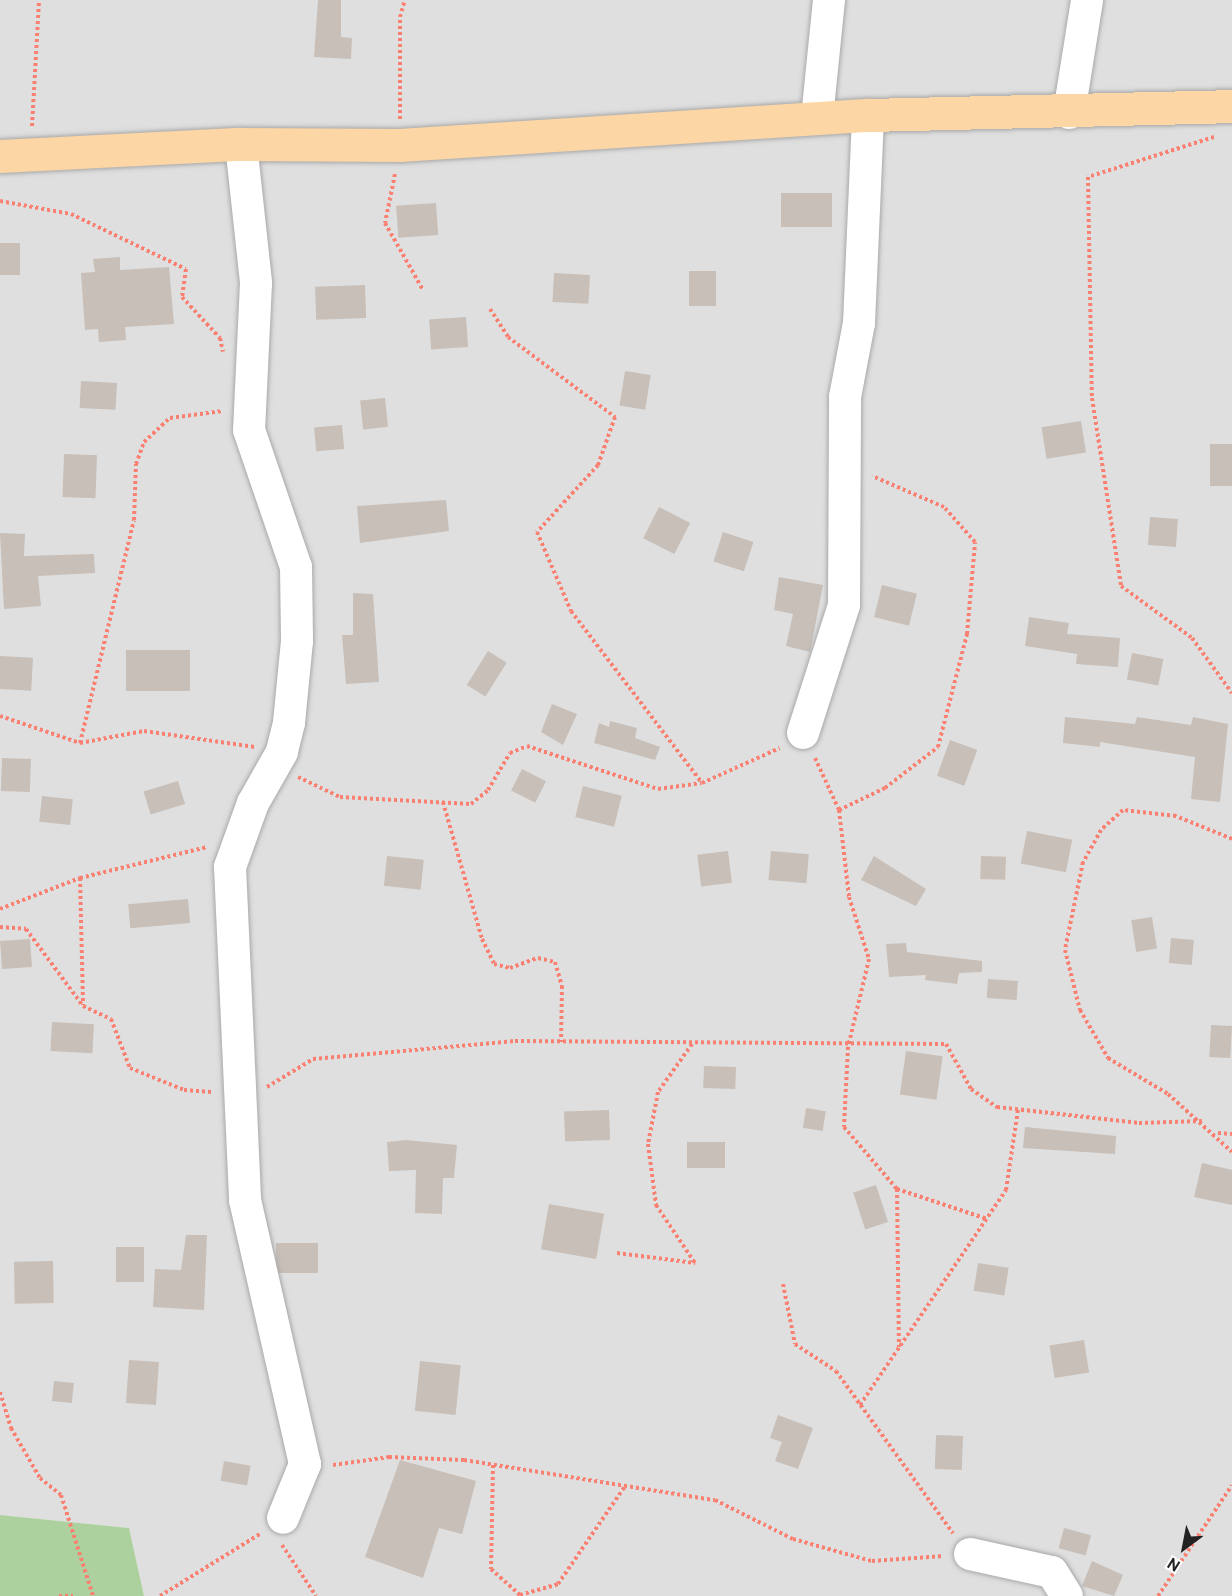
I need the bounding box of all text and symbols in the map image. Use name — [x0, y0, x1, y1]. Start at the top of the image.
north arrow — [1154, 1518, 1214, 1578]
text: N — [1164, 1552, 1185, 1575]

